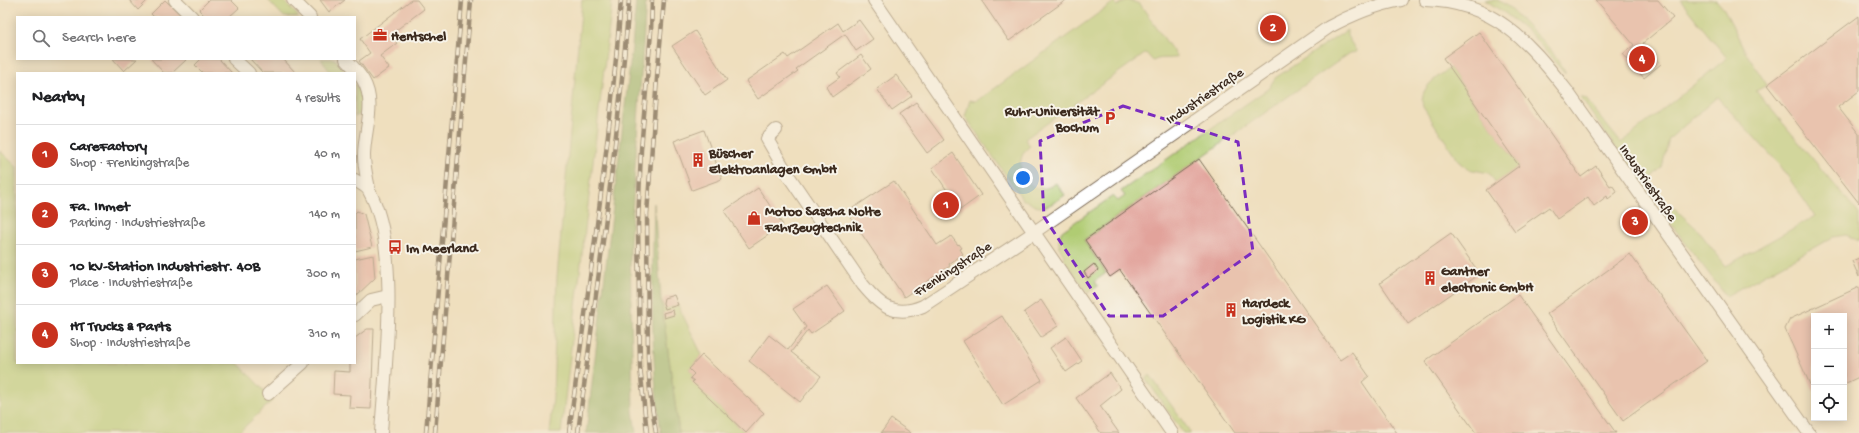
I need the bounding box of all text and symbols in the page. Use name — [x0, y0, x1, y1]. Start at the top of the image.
pin: 2 — [1260, 13, 1286, 43]
search box — [16, 16, 356, 60]
icon: search — [30, 27, 52, 49]
office icon: Hentschel — [372, 27, 388, 43]
text: Search here — [62, 29, 136, 47]
place label: Hentschel — [391, 29, 446, 46]
pin: 4 — [1629, 44, 1655, 74]
street label: Industriestraße — [1163, 64, 1248, 129]
text: Nearby — [32, 88, 85, 108]
text: 4 results — [296, 91, 340, 106]
place label: Ruhr-Universität Bochum — [1004, 104, 1100, 137]
parking icon: Ruhr-Universität Bochum — [1102, 110, 1118, 126]
text: CareFactory — [70, 138, 147, 156]
street label: Industriestraße — [1614, 142, 1680, 226]
place label: Büscher Elektroanlagen GmbH — [708, 146, 838, 179]
text: 1 — [42, 147, 48, 162]
text: 40 m — [314, 147, 340, 162]
building icon: Büscher Elektroanlagen GmbH — [690, 152, 706, 168]
text: Shop · Frenkingstraße — [70, 156, 189, 171]
your location — [1013, 168, 1033, 188]
pin: 1 — [933, 190, 959, 220]
text: Fa. Inmet — [70, 198, 130, 216]
place label: Motoo Sascha Nolte Fahrzeugtechnik — [764, 204, 882, 237]
text: 2 — [42, 207, 48, 222]
text: 140 m — [309, 207, 340, 222]
pin: 3 — [1622, 207, 1648, 237]
shop icon: Motoo Sascha Nolte Fahrzeugtechnik — [746, 210, 762, 226]
text: Parking · Industriestraße — [70, 216, 205, 231]
street label: Frenkingstraße — [910, 238, 996, 302]
bus stop icon: Im Meerland — [387, 239, 403, 255]
place label: Im Meerland — [406, 241, 479, 258]
text: 10 kV-Station Industriestr. 40B — [70, 258, 260, 276]
place label: Gantner electronic GmbH — [1440, 264, 1534, 297]
text: 3 — [42, 267, 48, 282]
text: 300 m — [306, 267, 340, 282]
building icon: Gantner electronic GmbH — [1422, 270, 1438, 286]
text: Place · Industriestraße — [70, 276, 192, 291]
place label: Hardeck Logistik KG — [1242, 296, 1307, 329]
building icon: Hardeck Logistik KG — [1223, 302, 1239, 318]
map controls — [1811, 313, 1847, 421]
button: + — [1811, 313, 1847, 349]
text: HT Trucks & Parts — [70, 318, 171, 336]
text: 4 — [42, 327, 48, 342]
text: 310 m — [308, 327, 340, 342]
text: Shop · Industriestraße — [70, 336, 190, 351]
button: − — [1811, 349, 1847, 385]
button: locate — [1811, 385, 1847, 421]

